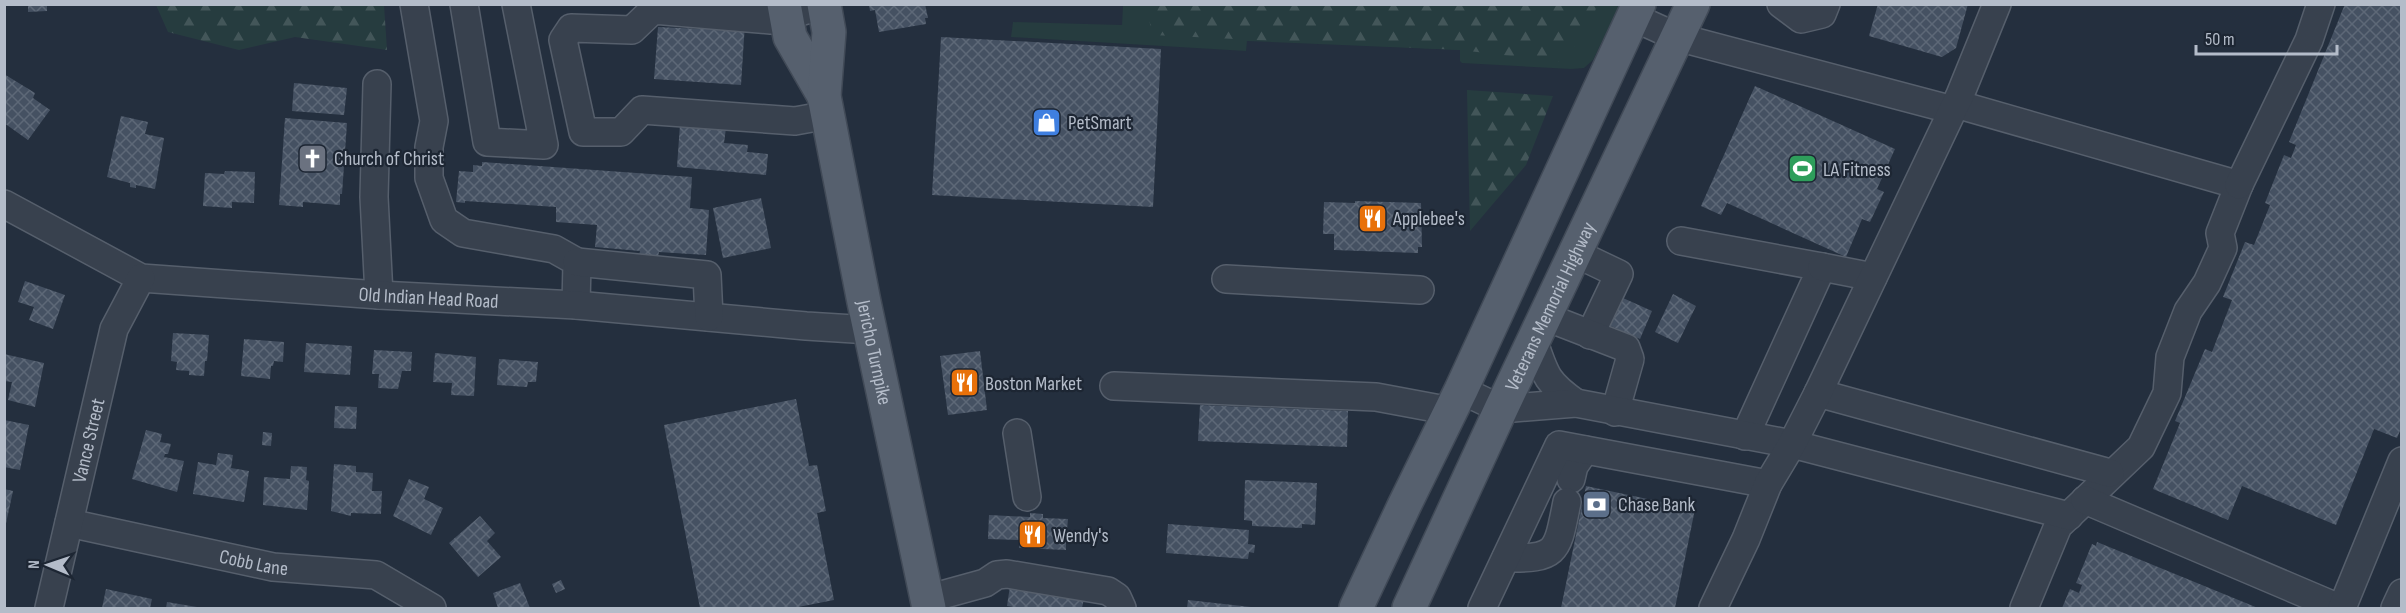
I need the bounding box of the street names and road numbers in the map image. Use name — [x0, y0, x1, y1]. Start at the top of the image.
street label: Veterans Memorial Highway — [1500, 218, 1601, 395]
street label: Old Indian Head Road — [358, 283, 499, 314]
street label: Jericho Turnpike — [851, 297, 897, 407]
street label: Vance Street — [68, 396, 110, 485]
street label: Cobb Lane — [217, 545, 289, 581]

